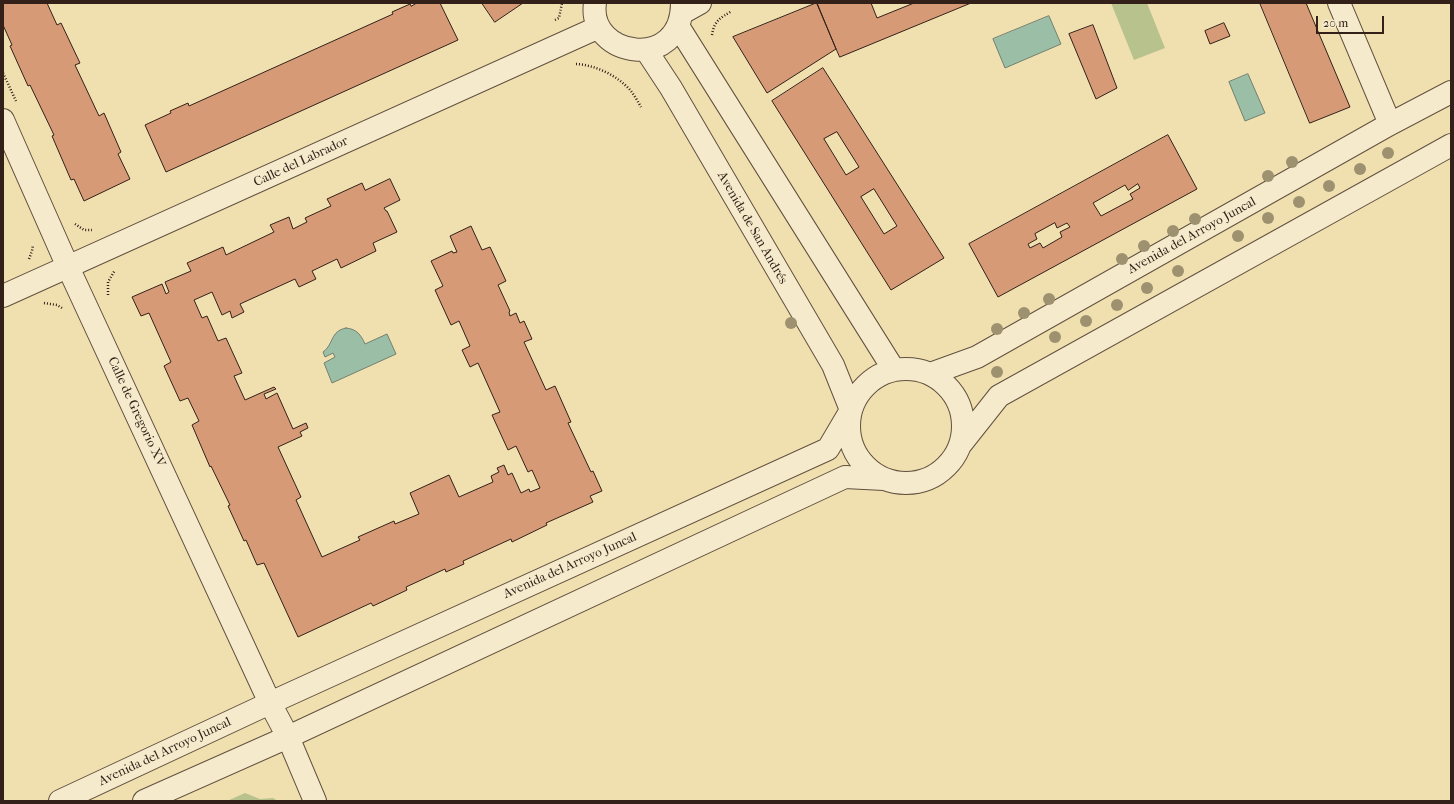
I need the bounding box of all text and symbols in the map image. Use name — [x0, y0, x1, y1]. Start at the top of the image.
scale bar — [1318, 8, 1386, 34]
text: 20 m — [1323, 16, 1348, 30]
street label: Calle del Labrador — [251, 133, 351, 191]
street label: Avenida de San Andrés — [713, 169, 791, 287]
street label: Avenida del Arroyo Juncal — [1125, 194, 1259, 278]
street label: Calle de Gregorio XV — [104, 355, 168, 469]
street label: Avenida del Arroyo Juncal — [501, 530, 639, 602]
street label: Avenida del Arroyo Juncal — [96, 714, 234, 790]

